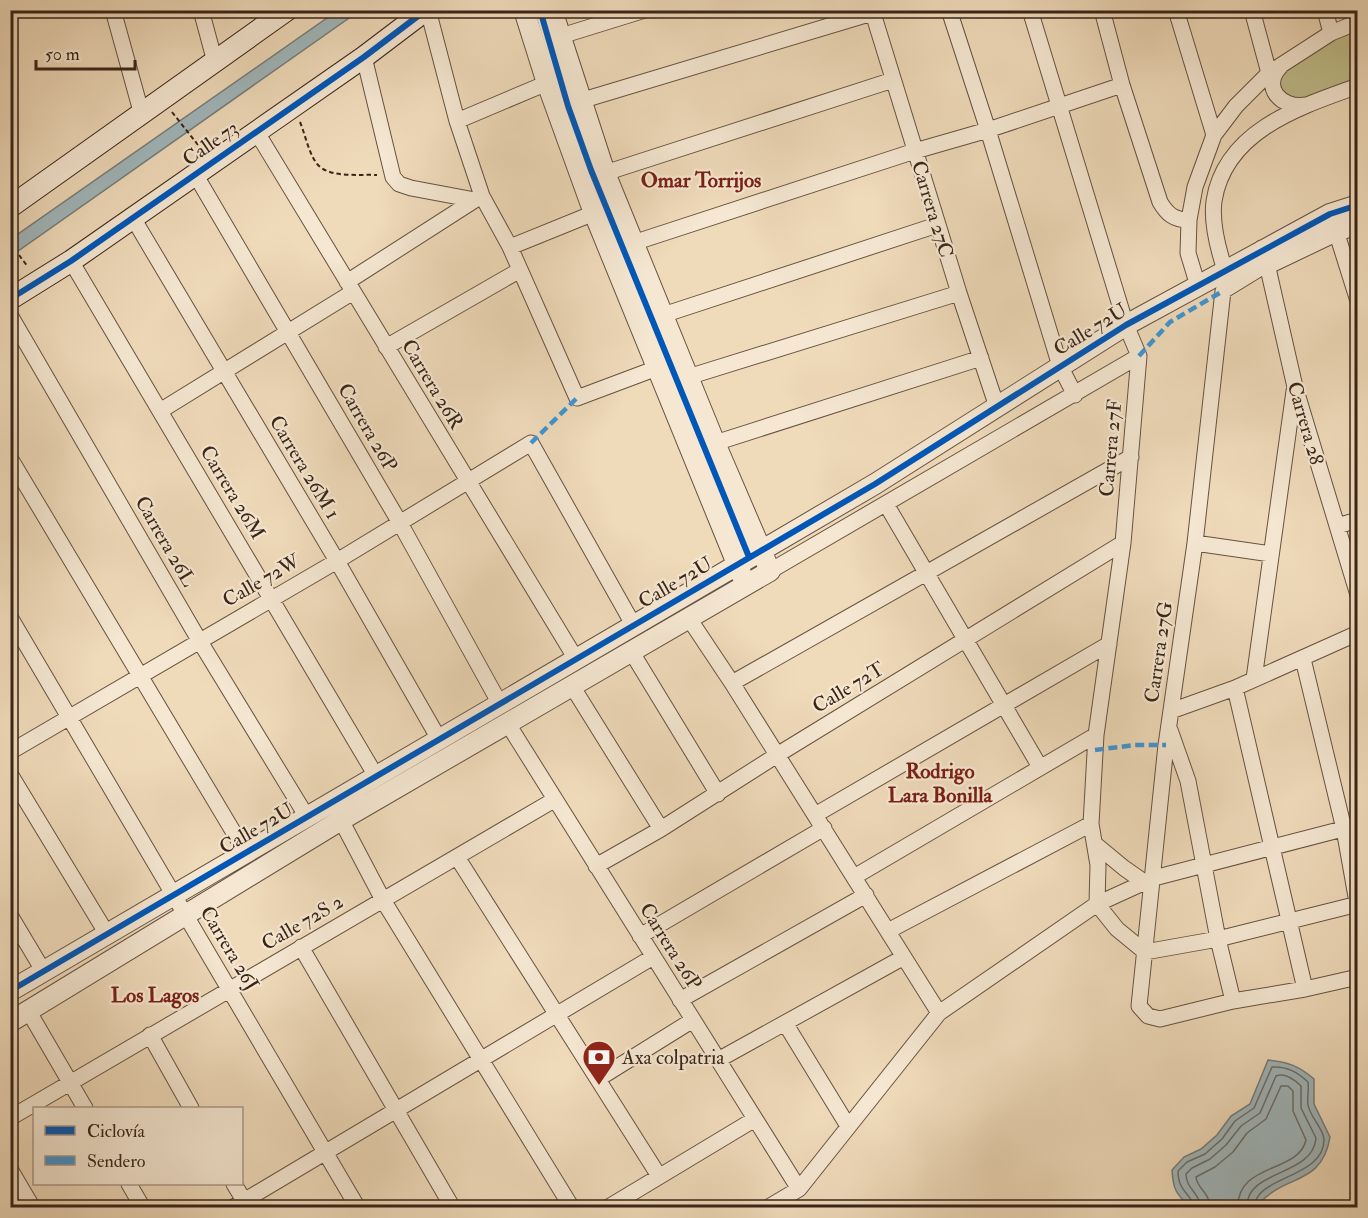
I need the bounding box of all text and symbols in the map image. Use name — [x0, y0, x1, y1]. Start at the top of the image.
scale bar — [36, 33, 135, 71]
text: 50 m — [45, 43, 80, 66]
street label: Calle 73 — [178, 115, 243, 172]
street label: Carrera 27C — [906, 158, 959, 261]
district label: Omar Torrijos — [641, 167, 761, 194]
street label: Calle 72U — [1049, 298, 1132, 361]
street label: Carrera 26R — [396, 335, 469, 434]
street label: Carrera 26P — [332, 379, 403, 476]
street label: Carrera 28 — [1282, 379, 1329, 468]
street label: Carrera 27F — [1094, 398, 1127, 498]
street label: Carrera 26M 1 — [264, 411, 345, 524]
street label: Carrera 26M — [195, 441, 270, 544]
street label: Carrera 26L — [130, 491, 202, 591]
street label: Calle 72W — [218, 548, 305, 613]
street label: Calle 72U — [634, 551, 717, 614]
street label: Carrera 27G — [1139, 600, 1178, 704]
street label: Calle 72T — [808, 656, 889, 719]
district label: Rodrigo Lara Bonilla — [888, 758, 994, 809]
street label: Calle 72U — [215, 797, 298, 860]
street label: Calle 72S 2 — [257, 889, 348, 956]
street label: Carrera 26P — [634, 898, 707, 995]
street label: Carrera 26J — [195, 901, 265, 995]
district label: Los Lagos — [111, 982, 199, 1009]
bank icon: Axa colpatria — [581, 1039, 617, 1086]
place label: Axa colpatria — [621, 1045, 725, 1071]
legend — [33, 1107, 243, 1185]
text: Ciclovía — [87, 1120, 146, 1143]
text: Sendero — [87, 1150, 146, 1173]

